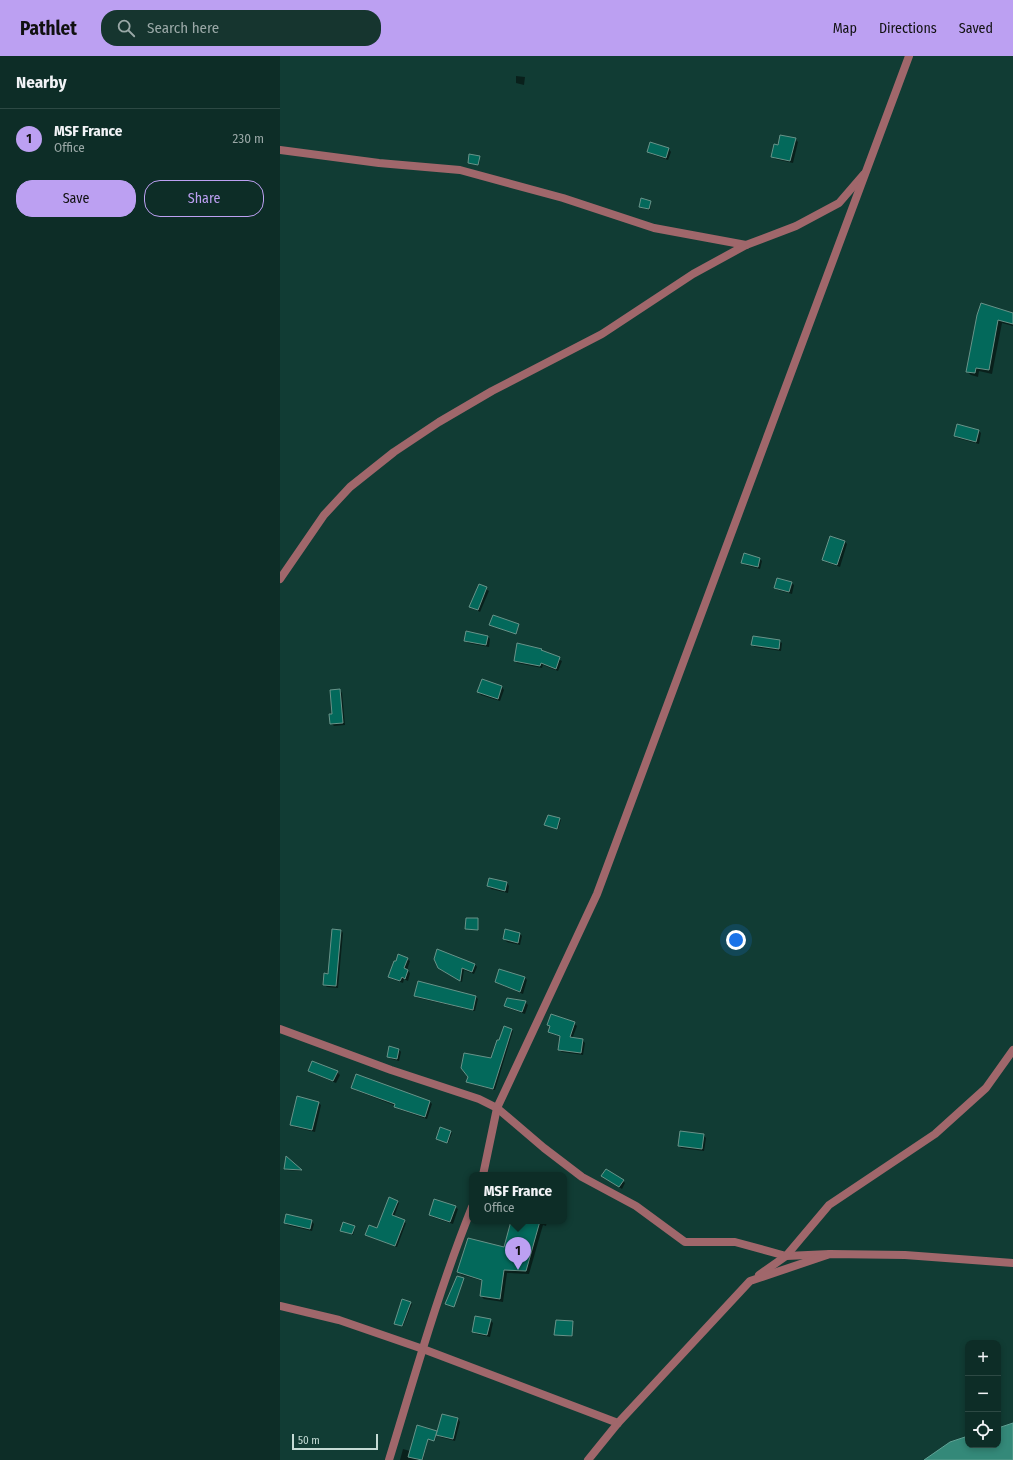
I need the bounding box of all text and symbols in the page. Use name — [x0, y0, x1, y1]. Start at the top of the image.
search box — [101, 10, 381, 46]
text: Pathlet — [20, 17, 77, 40]
icon: search — [115, 17, 137, 39]
text: Search here — [147, 19, 219, 37]
text: Map — [833, 20, 857, 37]
text: Directions — [879, 20, 937, 37]
text: Saved — [959, 20, 993, 37]
text: Nearby — [16, 72, 67, 93]
text: MSF France — [54, 122, 122, 140]
text: 1 — [26, 131, 32, 146]
text: 230 m — [233, 131, 264, 146]
text: Office — [54, 140, 85, 155]
button: Save — [16, 180, 136, 217]
button: Share — [144, 180, 264, 217]
your location — [726, 930, 746, 950]
popup — [469, 1172, 567, 1224]
text: MSF France — [484, 1182, 552, 1200]
text: Office — [484, 1200, 514, 1215]
pin: 1 — [505, 1237, 531, 1270]
map controls — [965, 1340, 1001, 1448]
button: + — [965, 1340, 1001, 1376]
button: − — [965, 1376, 1001, 1412]
button: locate — [965, 1412, 1001, 1448]
scale bar — [292, 1432, 378, 1451]
text: 50 m — [298, 1434, 320, 1447]

